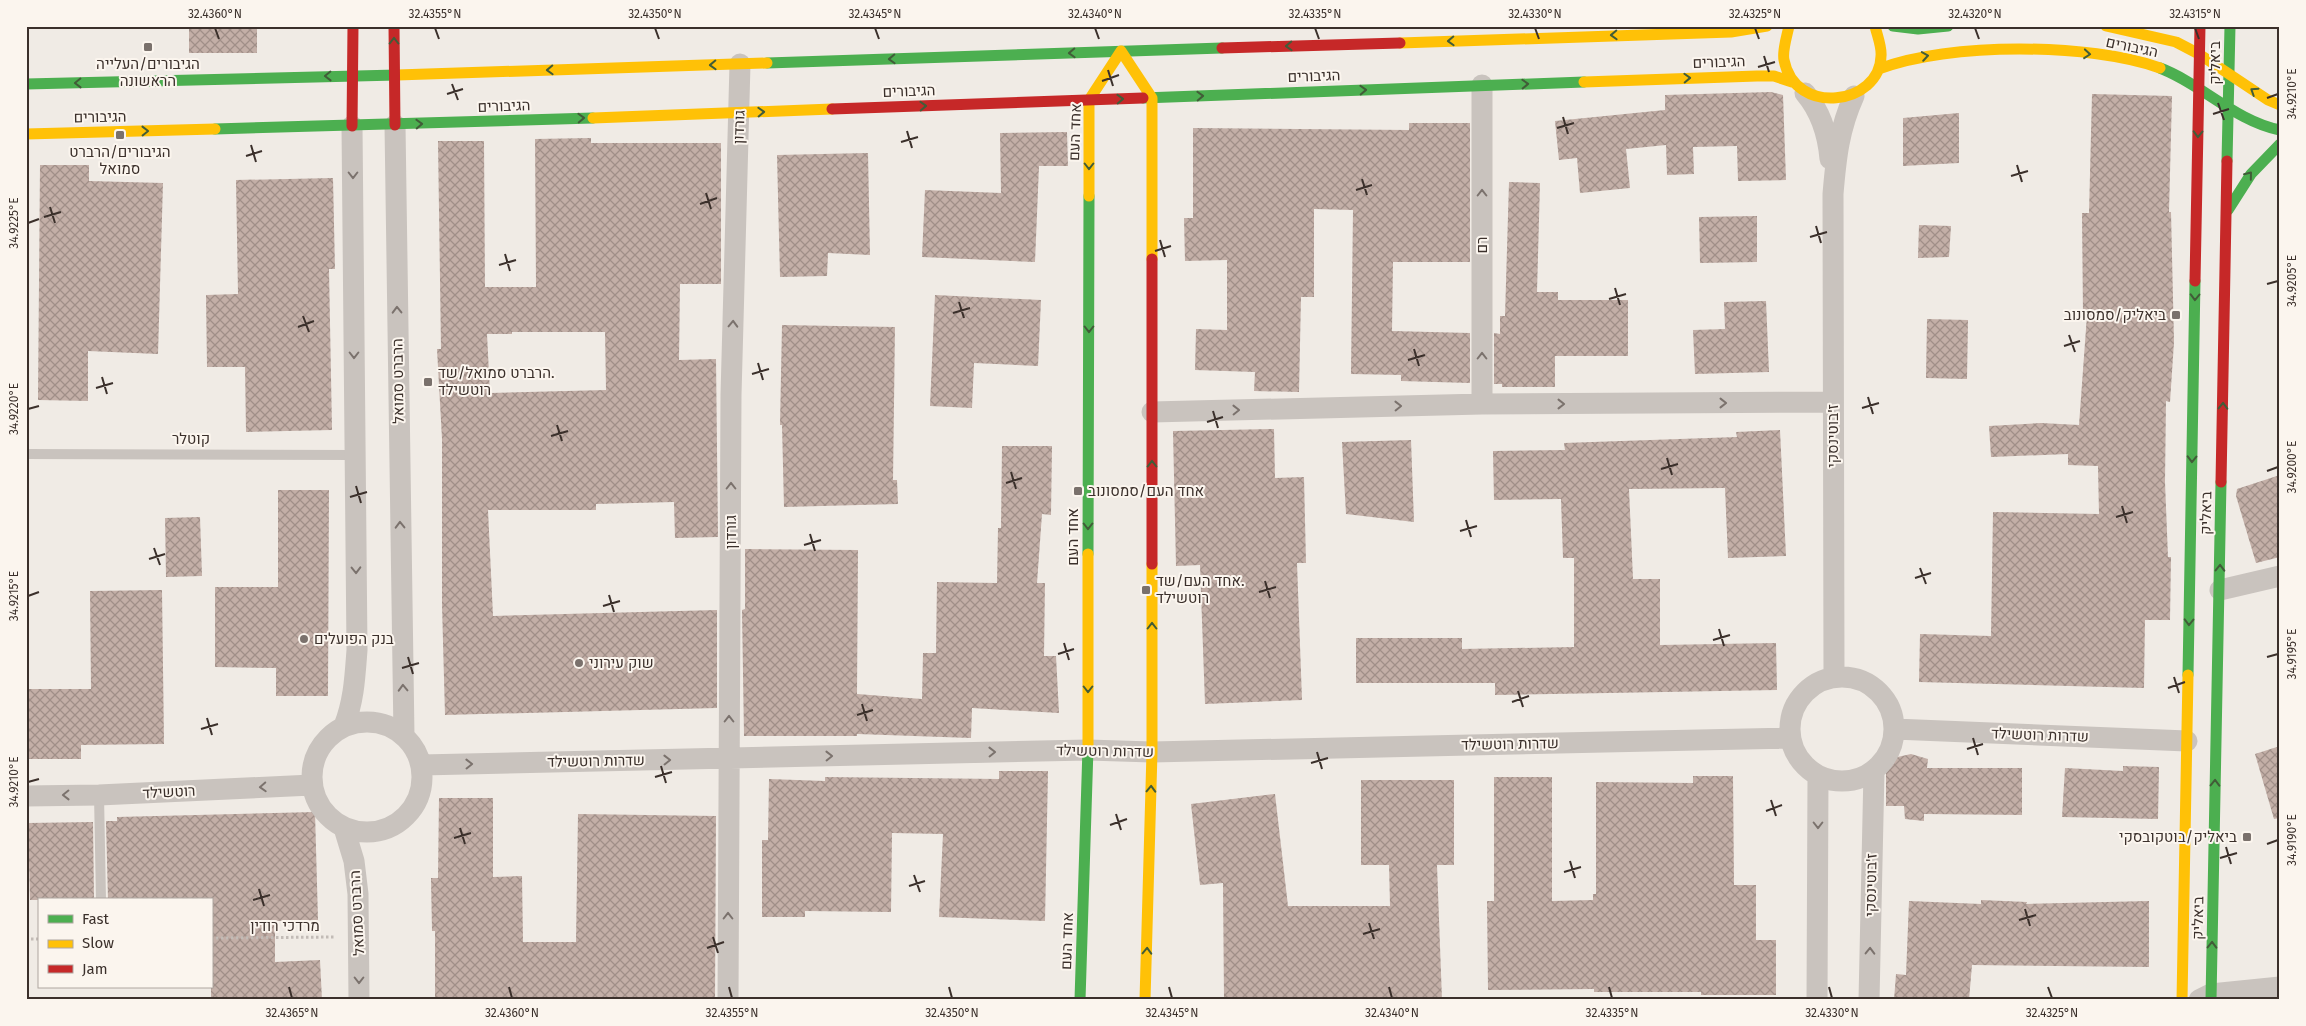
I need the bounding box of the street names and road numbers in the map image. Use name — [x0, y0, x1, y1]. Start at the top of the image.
street label: הגיבורים — [2104, 33, 2160, 61]
street label: ביאליק — [2206, 41, 2224, 85]
street label: הגיבורים — [1692, 52, 1746, 72]
street label: הגיבורים — [1287, 66, 1341, 86]
street label: הגיבורים — [882, 81, 936, 101]
street label: הגיבורים — [477, 96, 531, 116]
street label: אחד העם — [1065, 103, 1085, 161]
street label: הגיבורים — [73, 108, 127, 126]
street label: גורדון — [729, 109, 749, 144]
street label: רם — [1473, 237, 1491, 253]
street label: הרברט סמואל — [388, 338, 408, 424]
street label: ז'בוטינסקי — [1824, 404, 1842, 468]
street label: קוטלר — [172, 430, 210, 448]
street label: ביאליק — [2197, 491, 2215, 535]
street label: אחד העם — [1064, 508, 1082, 566]
street label: גורדון — [722, 515, 740, 549]
street label: שדרות רוטשילד — [1991, 724, 2089, 746]
street label: שדרות רוטשילד — [1461, 734, 1559, 754]
street label: שדרות רוטשילד — [1056, 741, 1154, 761]
street label: שדרות רוטשילד — [547, 751, 645, 771]
street label: רוטשילד — [142, 782, 196, 802]
street label: ז'בוטינסקי — [1861, 853, 1881, 917]
street label: הרברט סמואל — [346, 870, 368, 956]
street label: ביאליק — [2189, 896, 2207, 940]
street label: אחד העם — [1057, 912, 1077, 970]
street label: מרדכי רודין — [250, 917, 320, 935]

